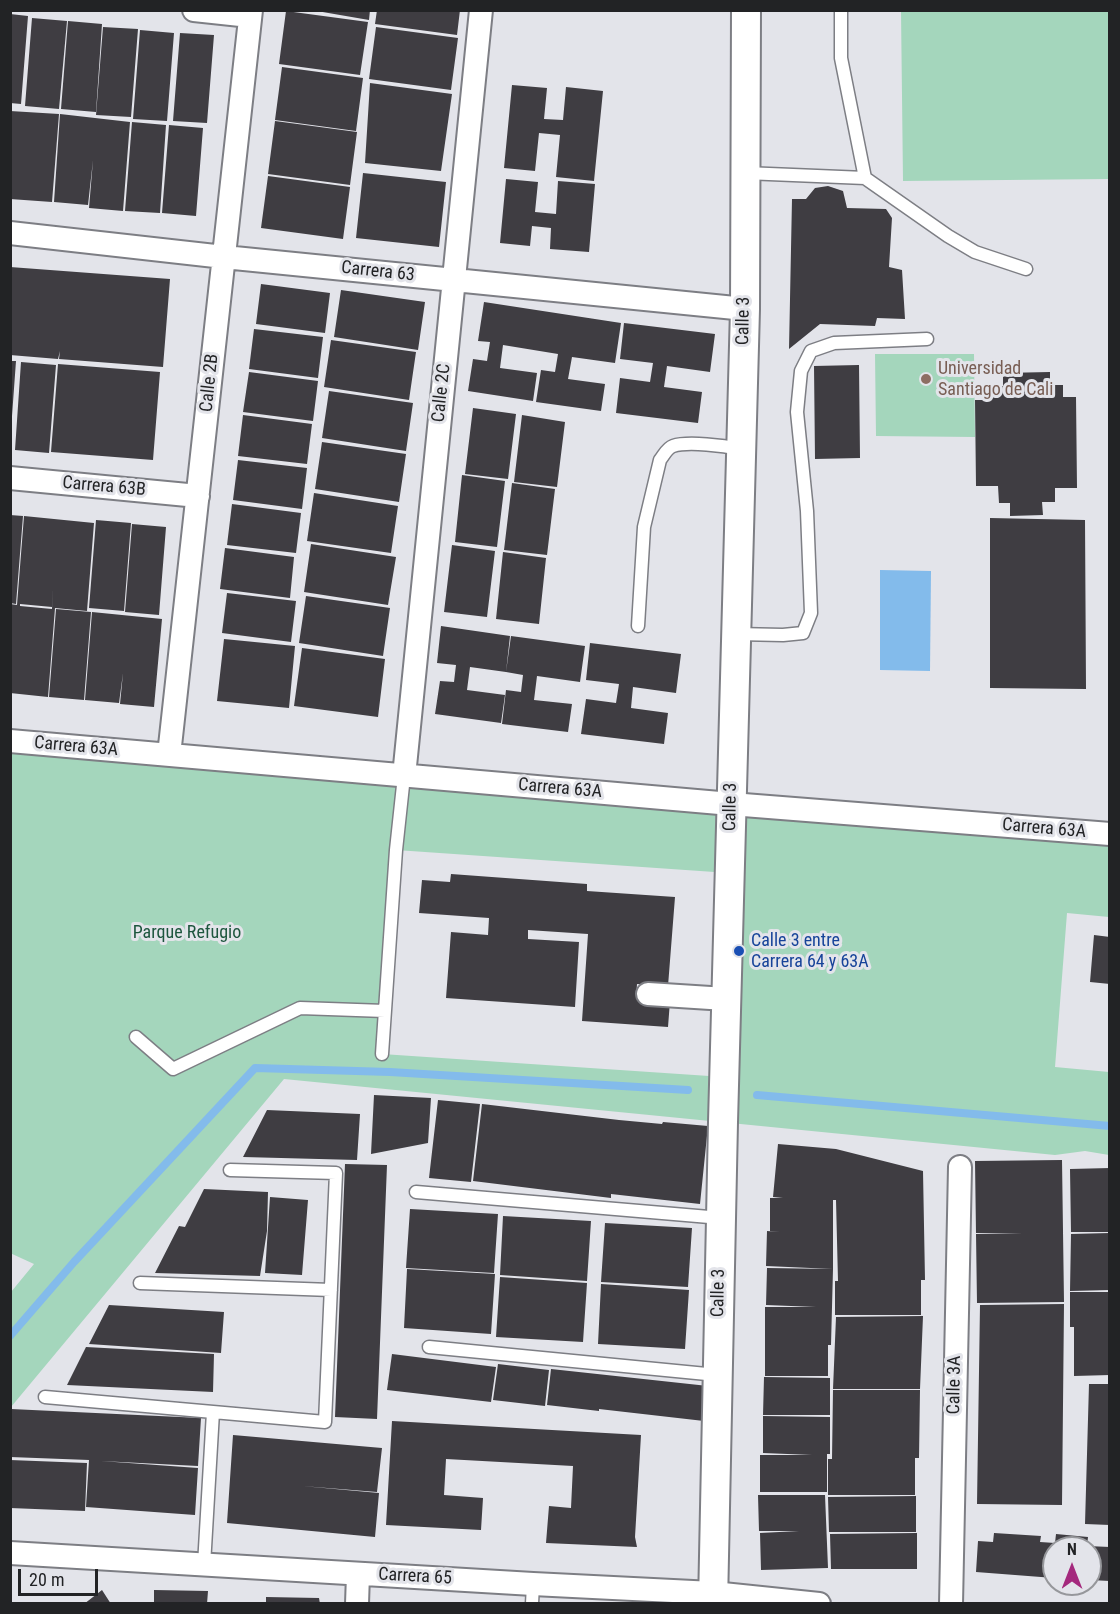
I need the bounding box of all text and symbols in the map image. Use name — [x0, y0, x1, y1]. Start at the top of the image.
street label: Carrera 63 — [340, 257, 416, 287]
street label: Calle 3 — [733, 297, 755, 345]
street label: Calle 2B — [196, 353, 224, 413]
place label: Universidad Santiago de Cali — [938, 358, 1053, 400]
street label: Calle 2C — [428, 363, 456, 423]
marker: Universidad Santiago de Cali — [919, 372, 933, 386]
street label: Carrera 63B — [61, 473, 147, 501]
street label: Carrera 63A — [33, 733, 119, 761]
street label: Carrera 63A — [517, 775, 603, 803]
street label: Calle 3 — [720, 783, 742, 831]
street label: Carrera 63A — [1001, 815, 1087, 843]
park label: Parque Refugio — [133, 922, 241, 944]
place label: Calle 3 entre Carrera 64 y 63A — [751, 930, 869, 972]
marker: Calle 3 entre Carrera 64 y 63A — [732, 944, 746, 958]
street label: Calle 3 — [708, 1269, 730, 1317]
street label: Calle 3A — [944, 1355, 966, 1415]
north arrow — [1042, 1536, 1102, 1596]
text: N — [1067, 1540, 1077, 1559]
scale bar — [21, 1557, 100, 1595]
street label: Carrera 65 — [378, 1564, 452, 1590]
text: 20 m — [29, 1569, 64, 1590]

